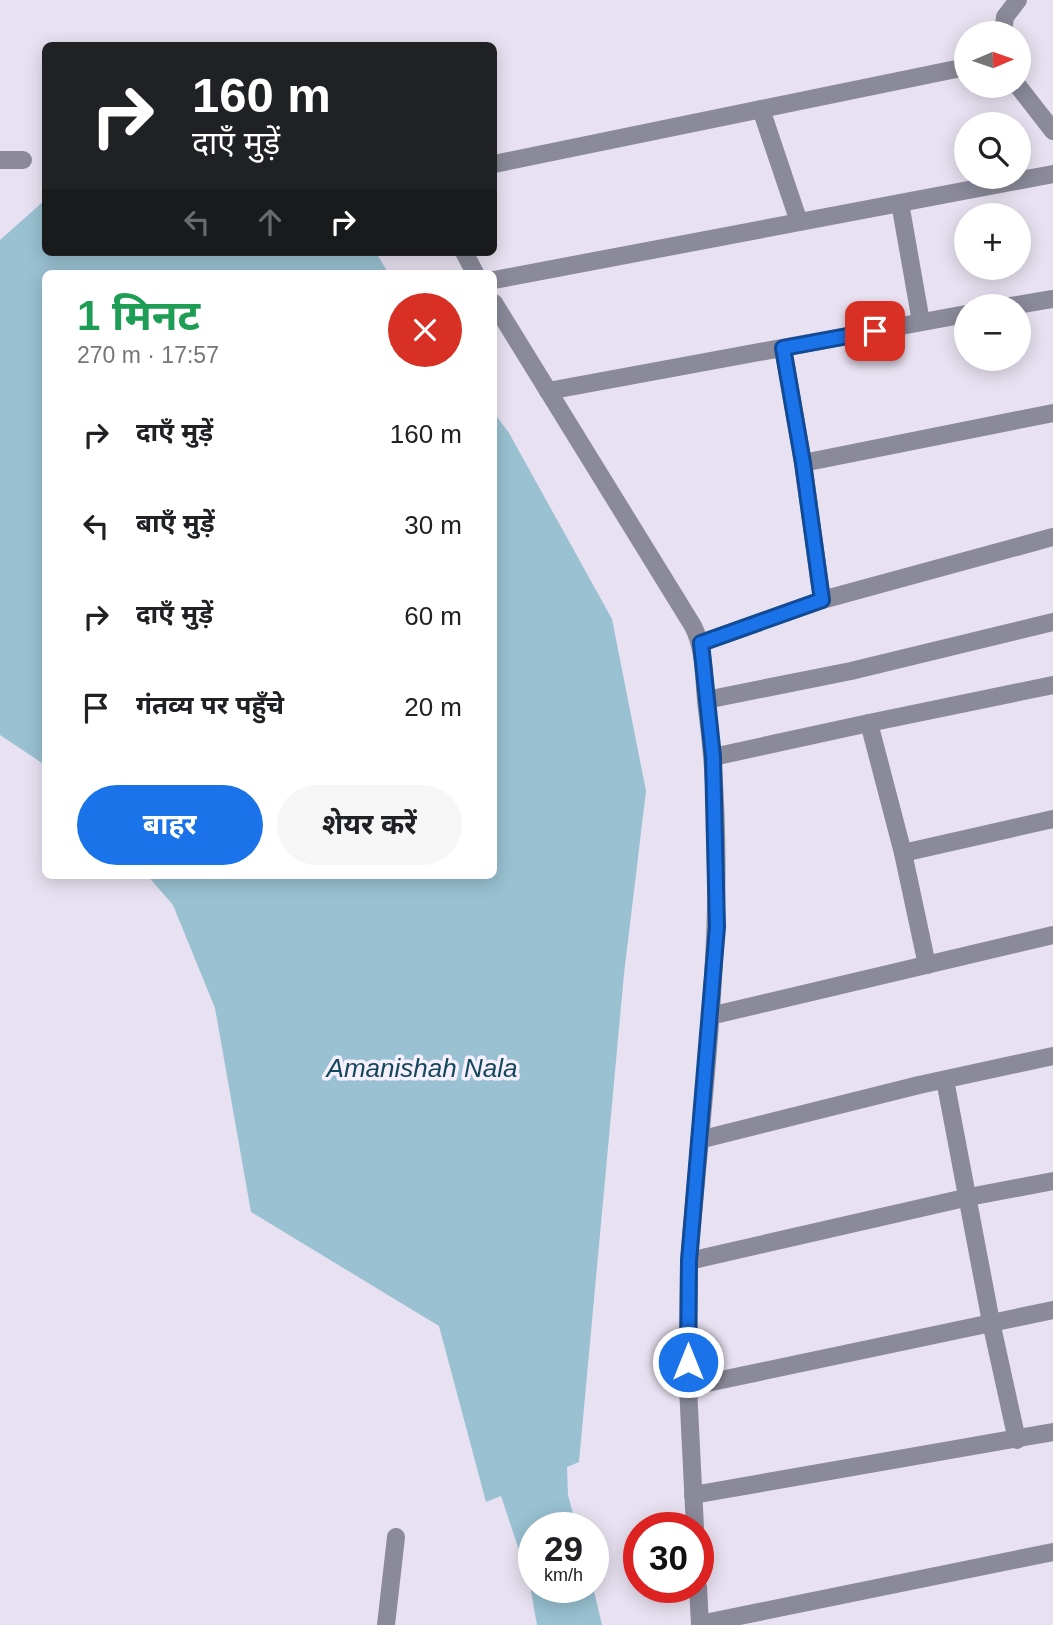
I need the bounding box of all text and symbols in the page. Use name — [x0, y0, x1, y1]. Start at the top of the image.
north arrow — [954, 21, 1031, 98]
map controls — [954, 21, 1031, 371]
text: 160 m — [192, 68, 331, 122]
icon: right — [77, 70, 168, 161]
button: search — [954, 112, 1031, 189]
text: दाएँ मुड़ें — [192, 125, 280, 161]
icon: left — [178, 203, 216, 241]
icon: ahead — [251, 203, 289, 241]
icon: right — [324, 203, 362, 241]
button: + — [954, 203, 1031, 280]
text: 1 मिनट — [77, 292, 200, 339]
button: close — [388, 293, 462, 367]
button: − — [954, 294, 1031, 371]
pin — [845, 301, 905, 361]
icon: arrive — [856, 312, 894, 350]
text: 270 m · 17:57 — [77, 342, 219, 368]
icon: right — [77, 416, 115, 454]
text: दाएँ मुड़ें — [136, 417, 213, 447]
text: 160 m — [390, 419, 462, 449]
icon: left — [77, 507, 115, 545]
text: बाएँ मुड़ें — [136, 508, 215, 538]
text: 30 m — [404, 510, 462, 540]
icon: right — [77, 598, 115, 636]
text: दाएँ मुड़ें — [136, 599, 213, 629]
text: 60 m — [404, 601, 462, 631]
icon: arrive — [77, 689, 115, 727]
text: गंतव्य पर पहुँचे — [136, 690, 284, 720]
text: 20 m — [404, 692, 462, 722]
button: बाहर — [77, 785, 263, 865]
button: शेयर करें — [277, 785, 462, 865]
water label: Amanishah Nala — [325, 1053, 517, 1083]
position arrow — [651, 1325, 725, 1399]
speed limit sign: 30 — [623, 1512, 714, 1603]
text: 29 — [544, 1529, 583, 1568]
text: km/h — [544, 1565, 583, 1585]

